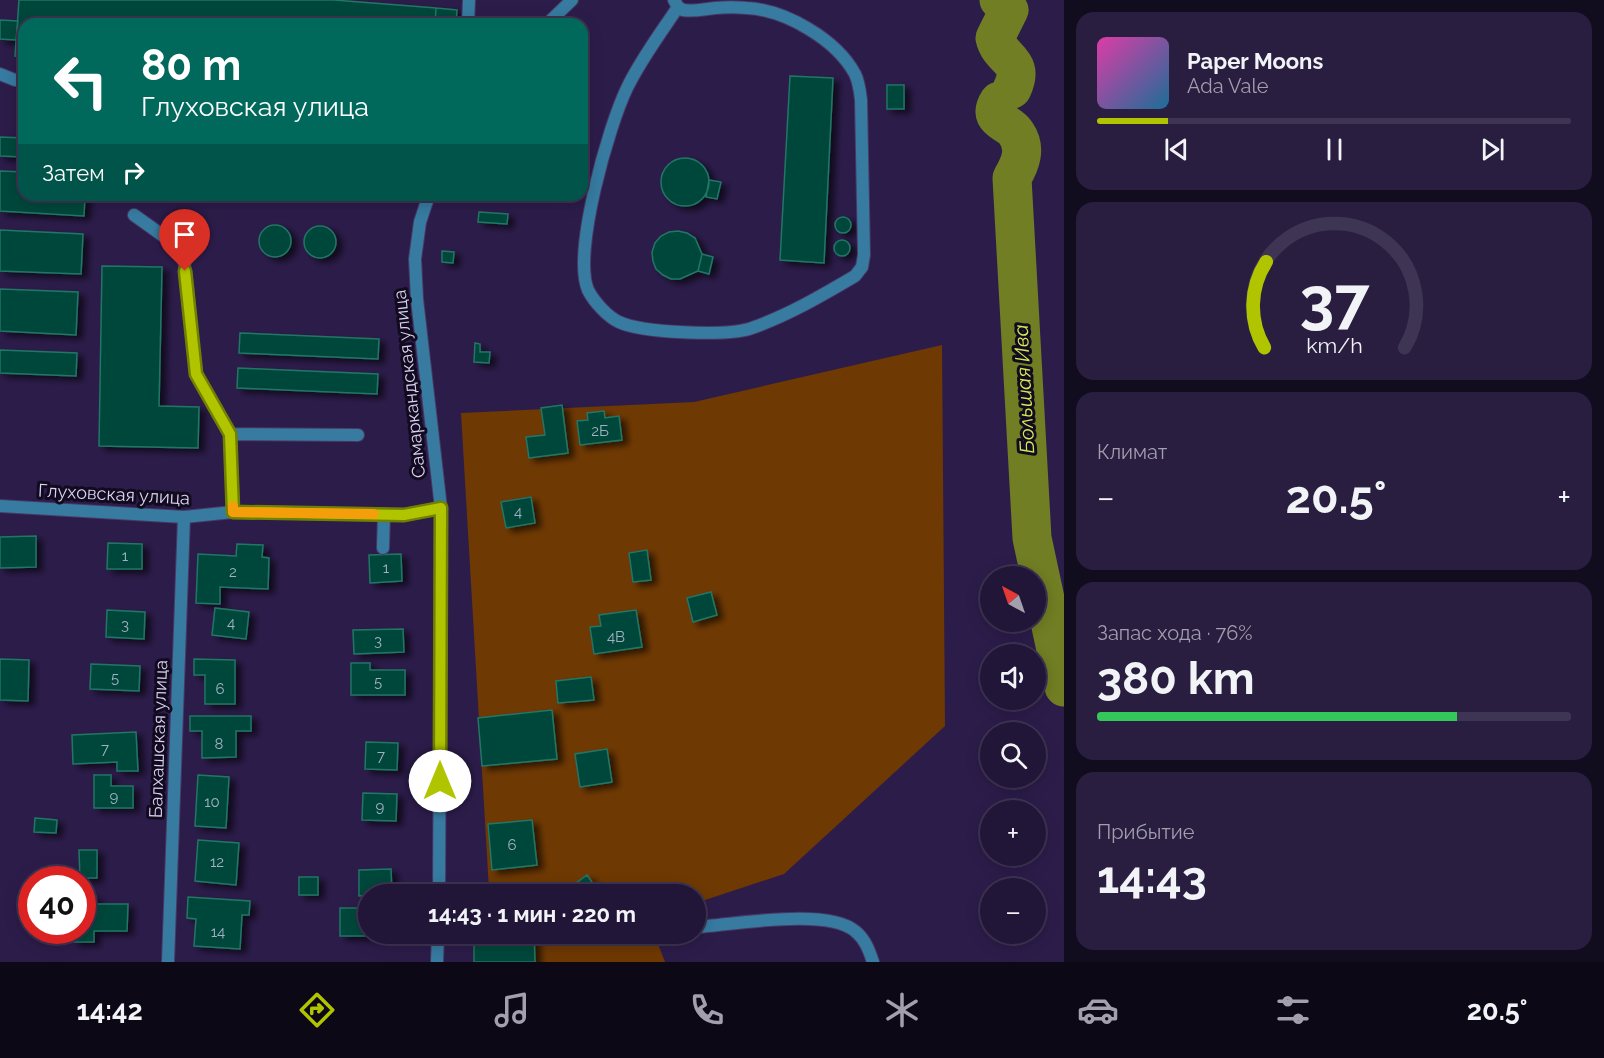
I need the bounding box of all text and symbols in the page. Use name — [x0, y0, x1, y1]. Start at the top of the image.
text: 80 m — [141, 41, 241, 90]
icon: left — [42, 42, 120, 120]
text: Paper Moons — [1187, 48, 1323, 74]
text: Ada Vale — [1187, 74, 1269, 98]
text: Глуховская улица — [141, 91, 369, 122]
icon: previous — [1160, 133, 1193, 166]
icon: pause — [1318, 133, 1351, 166]
icon: next — [1476, 133, 1509, 166]
icon: right — [117, 156, 150, 189]
text: Затем — [42, 160, 105, 186]
pin — [159, 209, 210, 271]
icon: arrive — [168, 218, 201, 251]
text: 37 — [1299, 263, 1370, 337]
street label: Самаркандская улица — [389, 289, 429, 479]
water label: Большая Ива — [1009, 324, 1039, 454]
text: km/h — [1306, 333, 1362, 358]
house number: 2Б — [591, 422, 609, 440]
text: Климат — [1097, 440, 1167, 464]
text: 20.5° — [1286, 471, 1386, 524]
text: − — [1097, 478, 1115, 517]
text: + — [1557, 478, 1571, 517]
street label: Глуховская улица — [38, 480, 190, 508]
house number: 4 — [514, 503, 522, 521]
house number: 1 — [122, 547, 129, 565]
house number: 1 — [383, 559, 390, 577]
house number: 2 — [229, 563, 237, 581]
north arrow — [980, 566, 1046, 632]
map controls — [980, 566, 1046, 944]
house number: 4 — [227, 614, 235, 632]
house number: 3 — [121, 616, 129, 634]
text: Запас хода · 76% — [1097, 621, 1253, 645]
house number: 4В — [607, 628, 625, 646]
house number: 3 — [374, 632, 382, 650]
button: sound — [980, 644, 1046, 710]
text: 380 km — [1097, 652, 1255, 705]
street label: Балхашская улица — [145, 660, 171, 818]
house number: 5 — [111, 669, 119, 687]
house number: 5 — [374, 673, 382, 691]
house number: 6 — [215, 680, 225, 698]
button: search — [980, 722, 1046, 788]
house number: 8 — [215, 735, 224, 753]
house number: 7 — [101, 740, 109, 758]
house number: 7 — [377, 747, 385, 765]
position arrow — [408, 749, 472, 813]
house number: 9 — [110, 788, 119, 806]
house number: 10 — [204, 793, 220, 811]
house number: 9 — [376, 798, 385, 816]
button: + — [980, 800, 1046, 866]
text: Прибытие — [1097, 820, 1194, 844]
house number: 6 — [507, 836, 517, 854]
text: 14:43 — [1097, 851, 1207, 904]
house number: 12 — [210, 853, 224, 871]
speed limit sign: 40 — [18, 866, 96, 944]
button: − — [980, 878, 1046, 944]
text: 14:43 · 1 мин · 220 m — [428, 901, 636, 927]
house number: 14 — [211, 923, 225, 941]
icon: directions — [296, 989, 338, 1031]
icon: music — [491, 989, 533, 1031]
icon: phone — [686, 989, 728, 1031]
icon: climate — [881, 989, 923, 1031]
icon: car — [1077, 989, 1119, 1031]
icon: filters — [1272, 989, 1314, 1031]
text: 14:42 — [77, 995, 143, 1026]
text: 20.5° — [1467, 995, 1527, 1026]

